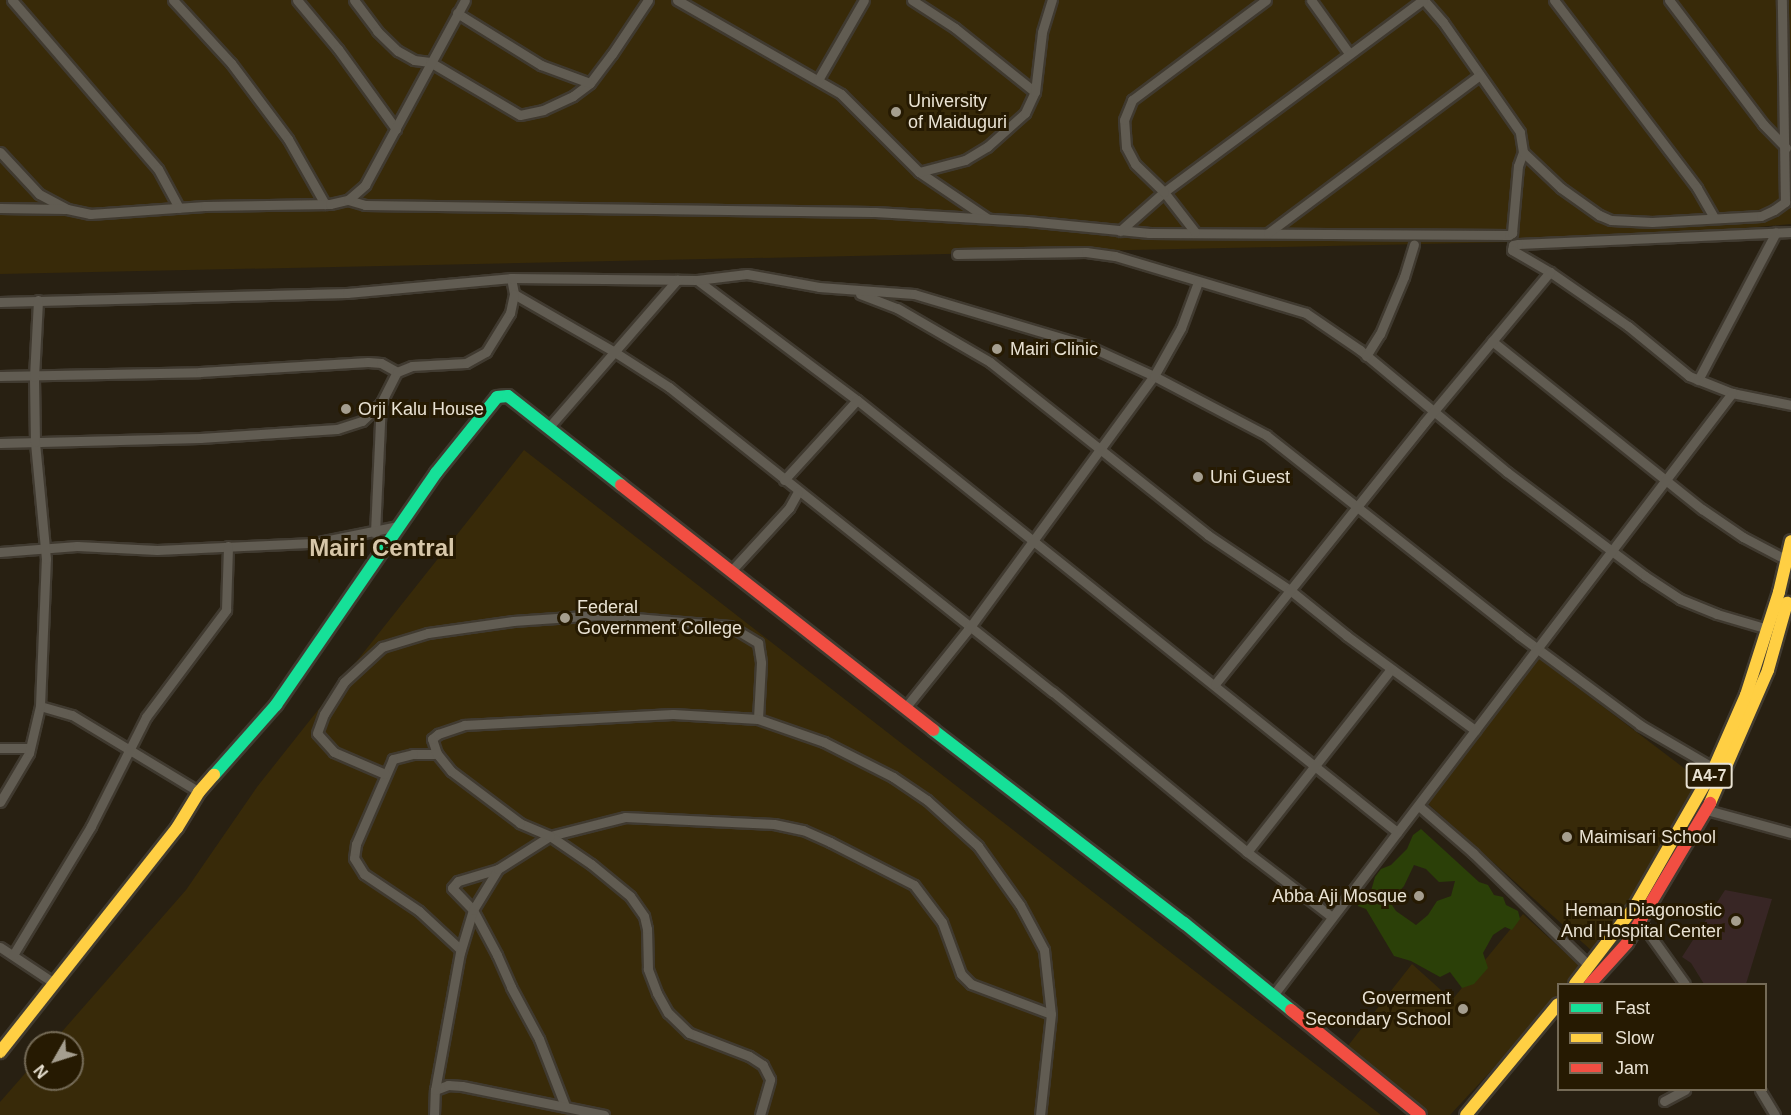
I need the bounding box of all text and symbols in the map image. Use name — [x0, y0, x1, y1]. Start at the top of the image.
place label: University of Maiduguri — [908, 91, 1007, 134]
marker: University of Maiduguri — [889, 105, 903, 119]
place label: Mairi Clinic — [1010, 338, 1098, 360]
marker: Mairi Clinic — [988, 340, 1006, 358]
place label: Orji Kalu House — [358, 398, 484, 420]
marker: Orji Kalu House — [339, 402, 353, 416]
place label: Uni Guest — [1210, 466, 1290, 488]
marker: Uni Guest — [1191, 470, 1205, 484]
district label: Mairi Central — [309, 534, 455, 562]
place label: Federal Government College — [577, 597, 742, 640]
marker: Federal Government College — [558, 611, 572, 625]
road number: A4-7 — [1685, 763, 1733, 789]
place label: Maimisari School — [1579, 826, 1716, 848]
marker: Maimisari School — [1560, 830, 1574, 844]
place label: Abba Aji Mosque — [1271, 885, 1407, 907]
marker: Abba Aji Mosque — [1412, 889, 1426, 903]
place label: Heman Diagonostic And Hospital Center — [1561, 900, 1722, 942]
marker: Heman Diagonostic And Hospital Center — [1727, 912, 1745, 930]
legend — [1557, 983, 1767, 1091]
place label: Goverment Secondary School — [1305, 988, 1451, 1030]
text: Fast — [1615, 998, 1650, 1018]
marker: Goverment Secondary School — [1456, 1002, 1470, 1016]
text: Slow — [1615, 1028, 1654, 1048]
north arrow — [24, 1031, 84, 1091]
text: Jam — [1615, 1058, 1649, 1078]
text: N — [31, 1062, 51, 1081]

